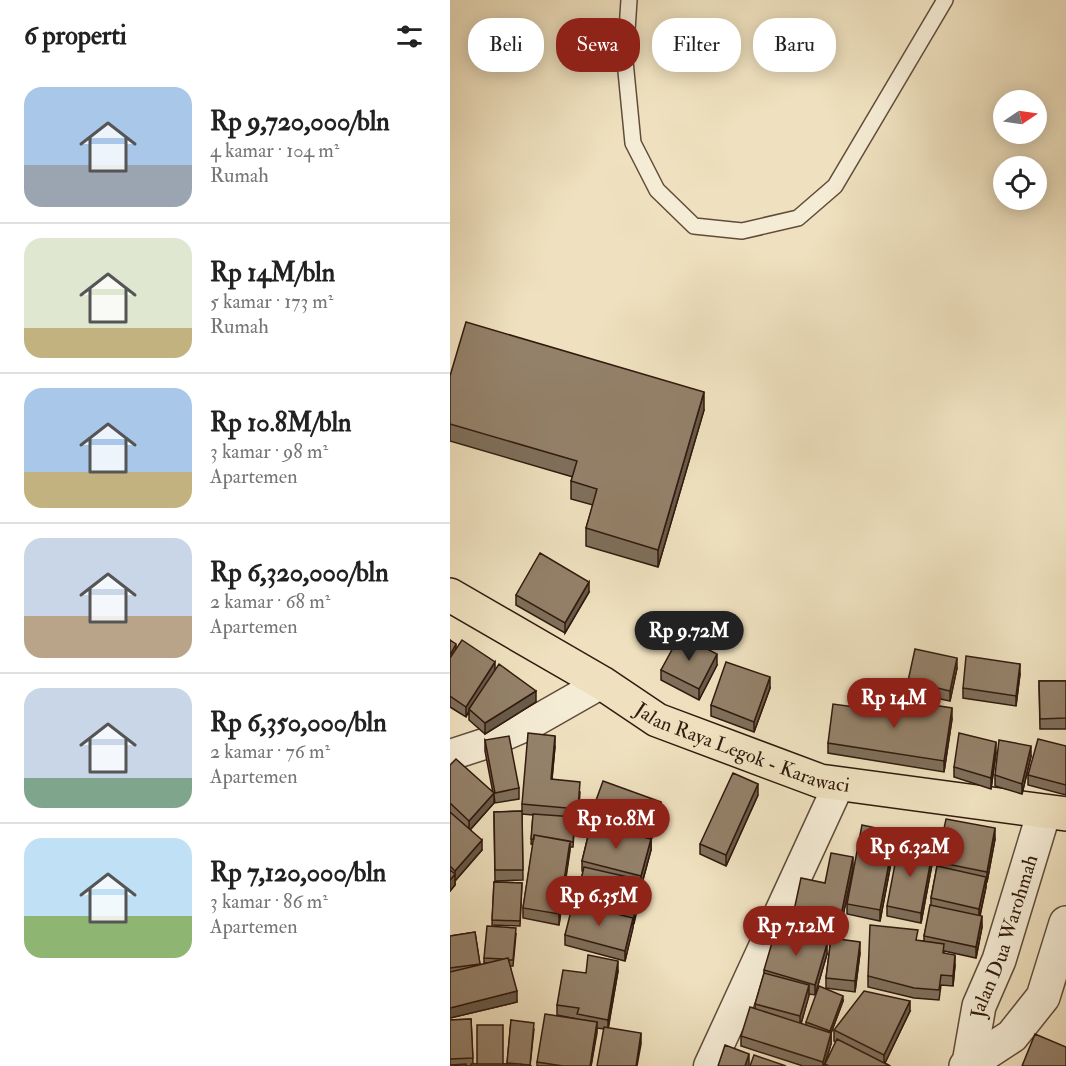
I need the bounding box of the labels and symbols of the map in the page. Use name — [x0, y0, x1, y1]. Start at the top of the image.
north arrow — [993, 90, 1047, 144]
pin: Rp 9.72M — [627, 611, 751, 662]
pin: Rp 14M — [845, 678, 943, 729]
street label: Jalan Raya Legok - Karawaci — [629, 696, 851, 797]
pin: Rp 10.8M — [554, 799, 678, 850]
pin: Rp 6.32M — [848, 827, 972, 878]
street label: Jalan Dua Warohmah — [965, 851, 1043, 1021]
pin: Rp 6.35M — [537, 876, 661, 927]
pin: Rp 7.12M — [734, 906, 858, 957]

